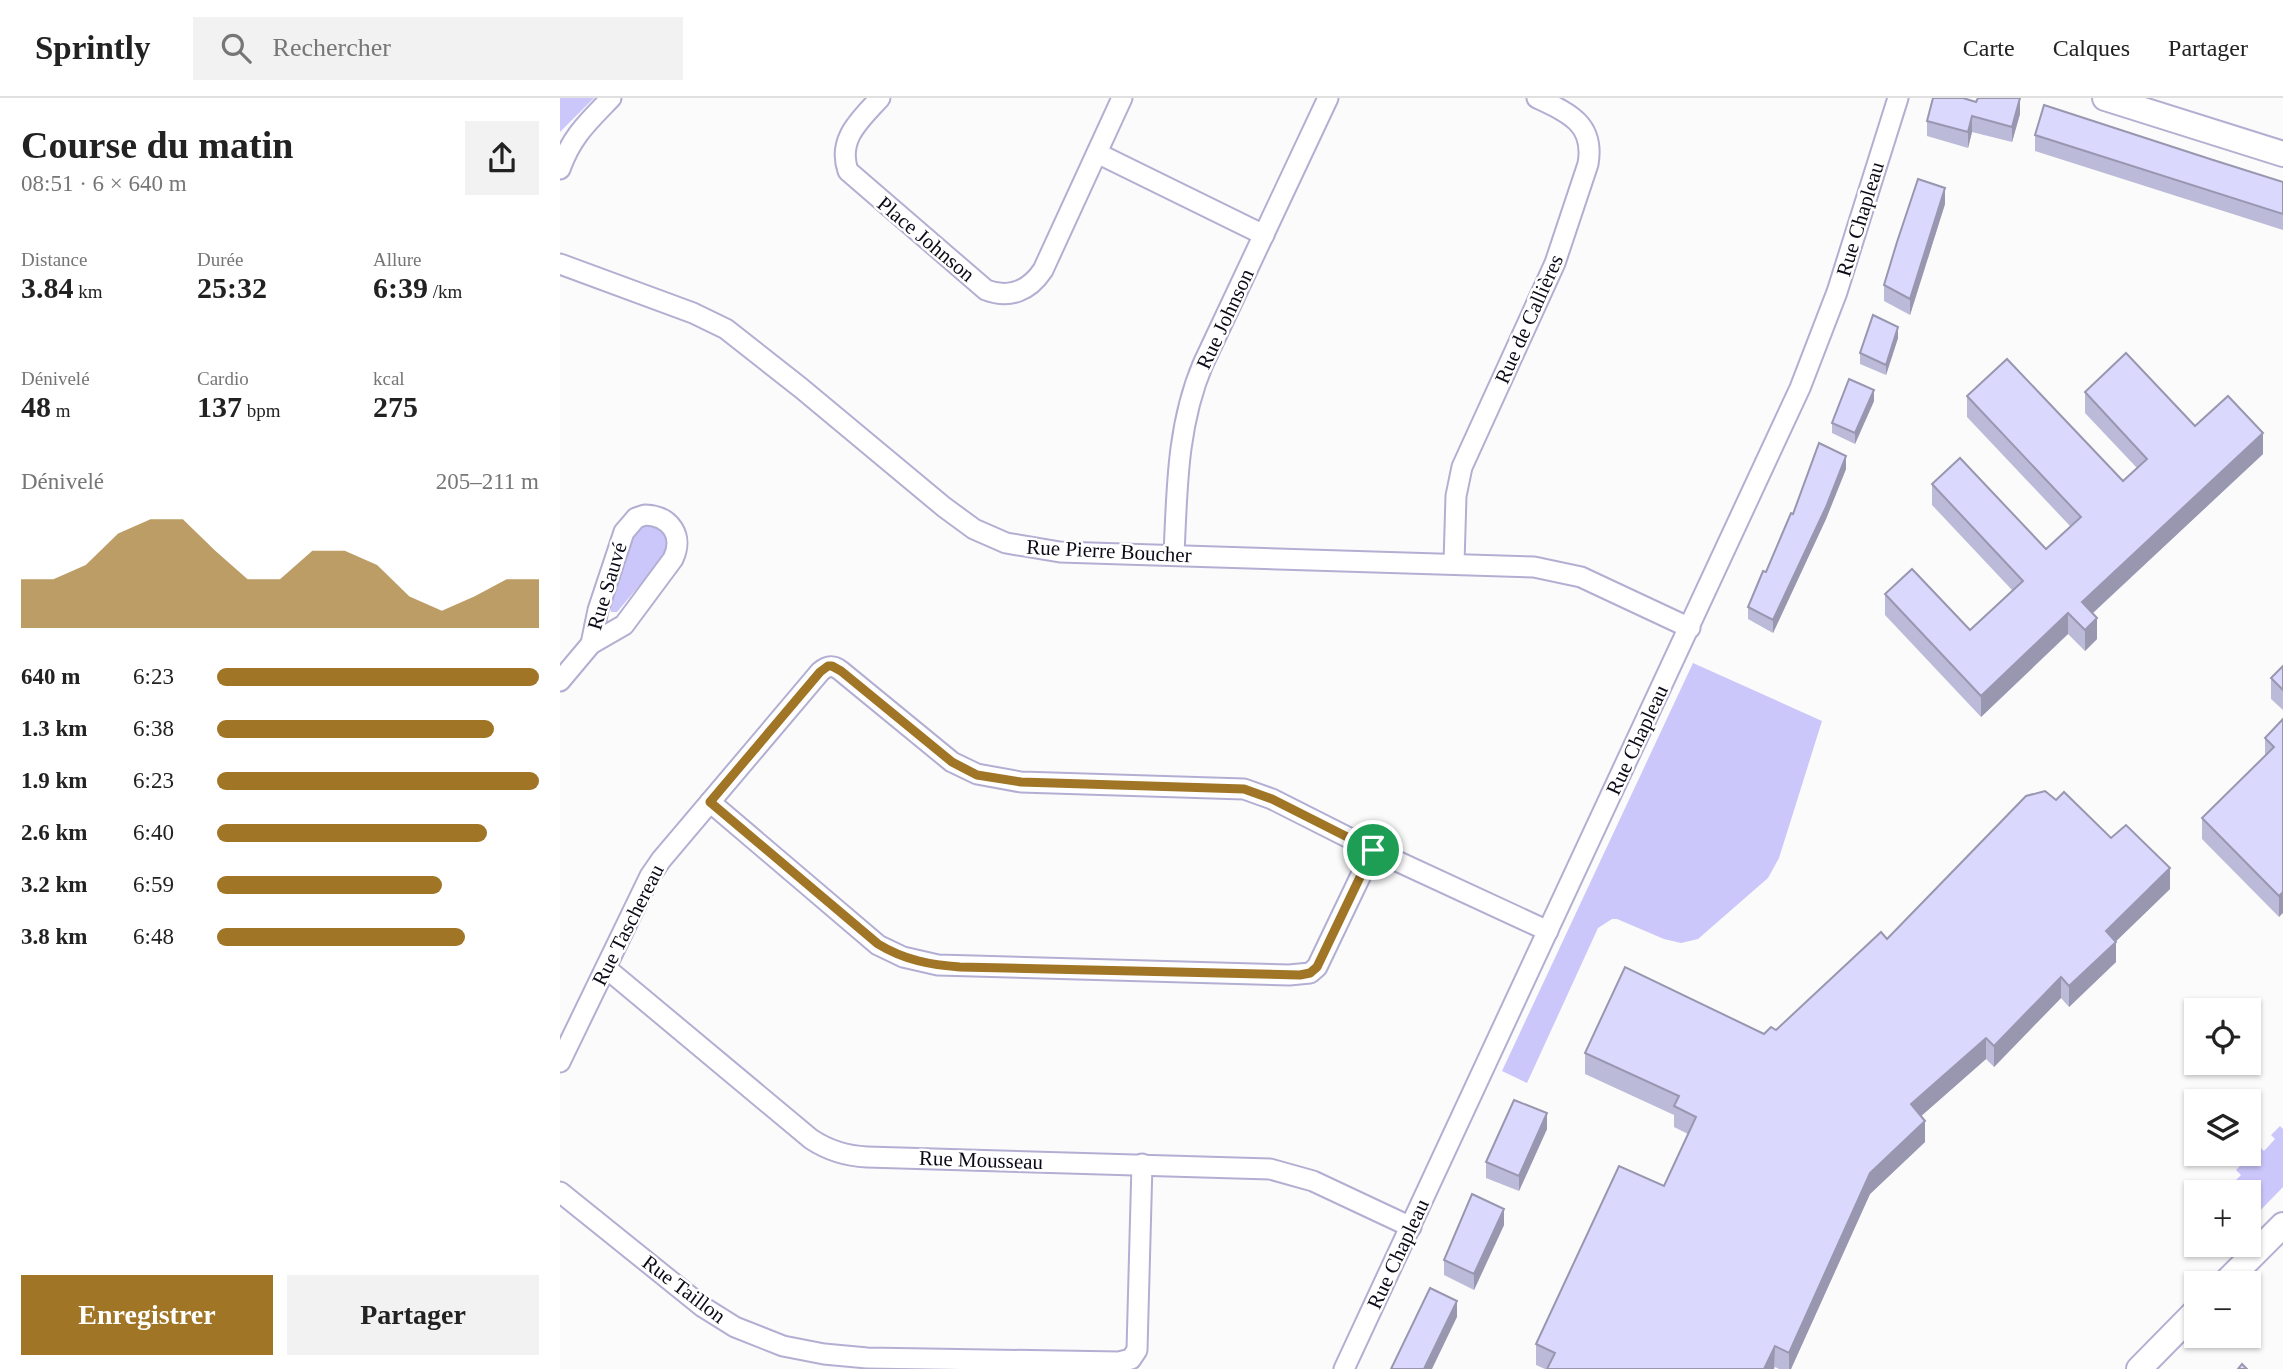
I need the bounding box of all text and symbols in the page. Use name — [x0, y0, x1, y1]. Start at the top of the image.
search box — [193, 17, 683, 80]
icon: search — [217, 29, 255, 67]
text: Sprintly — [35, 30, 151, 66]
text: Rechercher — [273, 33, 391, 62]
text: Carte — [1963, 35, 2015, 61]
text: Calques — [2053, 35, 2130, 61]
text: Partager — [2168, 35, 2248, 61]
button: share — [465, 121, 539, 195]
text: Course du matin — [21, 124, 293, 166]
street label: Rue Chapleau — [1831, 158, 1889, 279]
text: 08:51 · 6 × 640 m — [21, 171, 187, 196]
street label: Place Johnson — [872, 191, 980, 287]
text: Distance — [21, 249, 87, 270]
text: Durée — [197, 249, 243, 270]
text: Allure — [373, 249, 422, 270]
street label: Rue de Callières — [1490, 251, 1568, 387]
street label: Rue Johnson — [1191, 265, 1259, 373]
text: 3.84 — [21, 271, 74, 304]
text: 25:32 — [197, 271, 267, 304]
text: 6:39 — [373, 271, 428, 304]
text: km — [74, 281, 103, 302]
text: /km — [428, 281, 462, 302]
text: Dénivelé — [21, 368, 90, 389]
text: Cardio — [197, 368, 249, 389]
text: kcal — [373, 368, 405, 389]
text: 48 — [21, 390, 51, 423]
text: 137 — [197, 390, 242, 423]
text: 275 — [373, 390, 418, 423]
text: m — [51, 400, 71, 421]
text: bpm — [242, 400, 281, 421]
text: Dénivelé — [21, 469, 104, 494]
text: 205–211 m — [436, 469, 539, 494]
street label: Rue Pierre Boucher — [1026, 535, 1192, 567]
street label: Rue Sauvé — [582, 539, 632, 633]
text: 640 m — [21, 664, 80, 689]
text: 6:23 — [133, 664, 174, 689]
street label: Rue Chapleau — [1601, 681, 1673, 799]
text: 1.3 km — [21, 716, 87, 741]
text: 6:38 — [133, 716, 174, 741]
text: 1.9 km — [21, 768, 87, 793]
text: 6:23 — [133, 768, 174, 793]
text: 2.6 km — [21, 820, 87, 845]
text: 6:40 — [133, 820, 174, 845]
pin — [1343, 820, 1403, 880]
icon: arrive — [1354, 831, 1392, 869]
street label: Rue Taschereau — [587, 860, 669, 990]
text: 3.2 km — [21, 872, 87, 897]
text: 6:59 — [133, 872, 174, 897]
text: 3.8 km — [21, 924, 87, 949]
text: 6:48 — [133, 924, 174, 949]
map controls — [2184, 998, 2261, 1348]
button: locate — [2184, 998, 2261, 1075]
button: layers — [2184, 1089, 2261, 1166]
street label: Rue Mousseau — [918, 1146, 1044, 1174]
button: + — [2184, 1180, 2261, 1257]
street label: Rue Chapleau — [1362, 1195, 1434, 1313]
street label: Rue Taillon — [638, 1250, 731, 1328]
button: − — [2184, 1271, 2261, 1348]
button: Enregistrer — [21, 1275, 273, 1355]
button: Partager — [287, 1275, 539, 1355]

